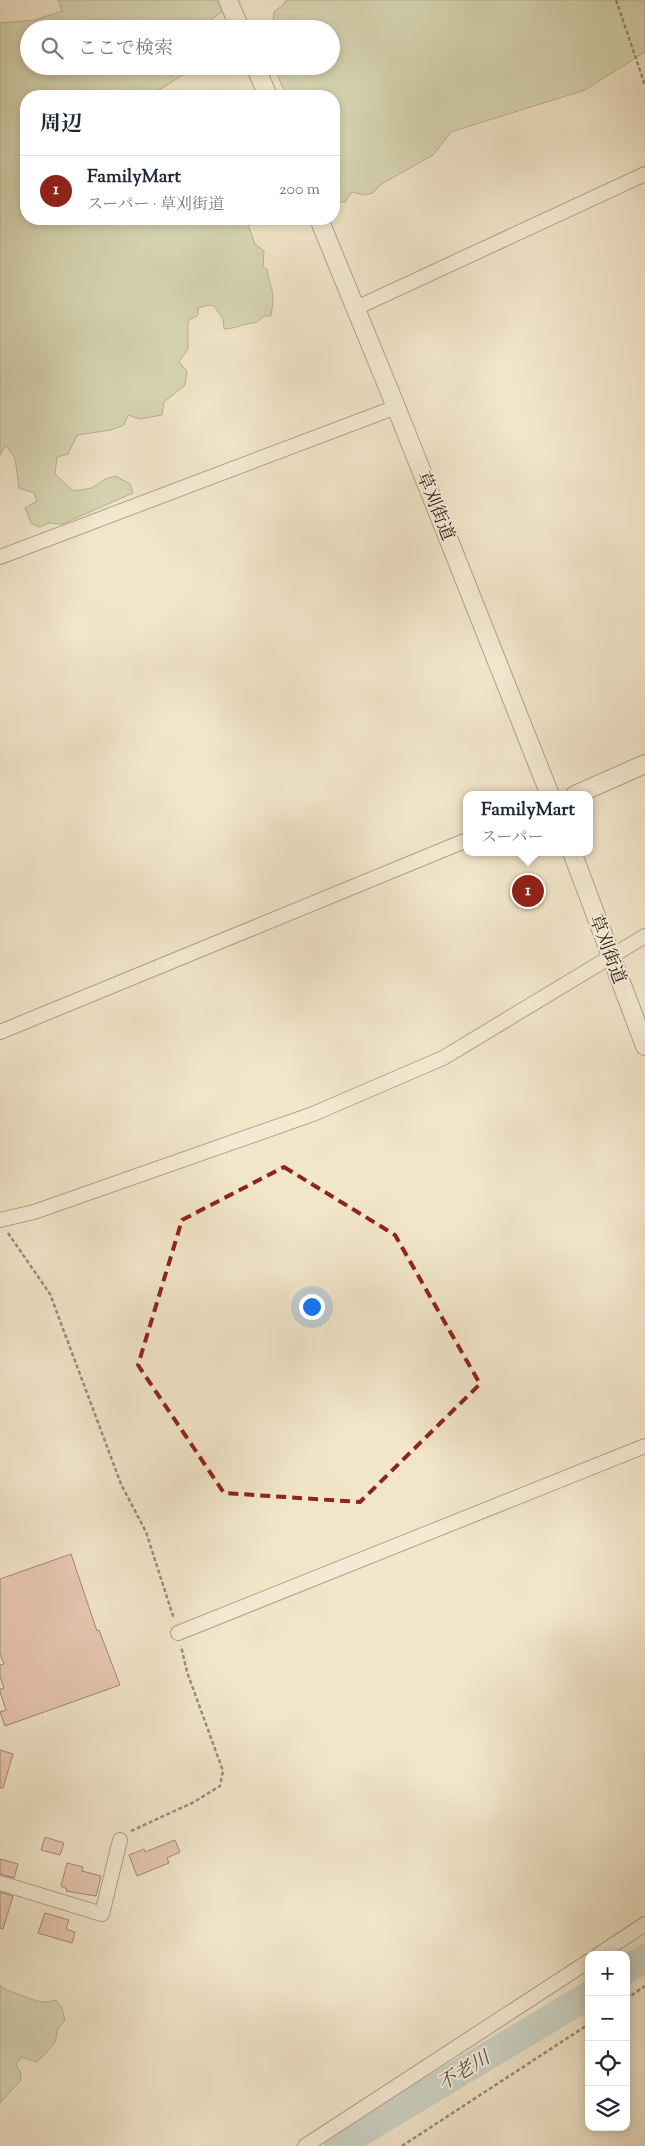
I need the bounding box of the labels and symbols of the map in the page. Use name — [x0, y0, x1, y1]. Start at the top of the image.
street label: 草刈街道 — [409, 469, 460, 545]
pin: 1 — [512, 872, 544, 910]
street label: 草刈街道 — [581, 911, 631, 988]
your location — [299, 1294, 325, 1320]
water label: 不老川 — [433, 2045, 497, 2098]

